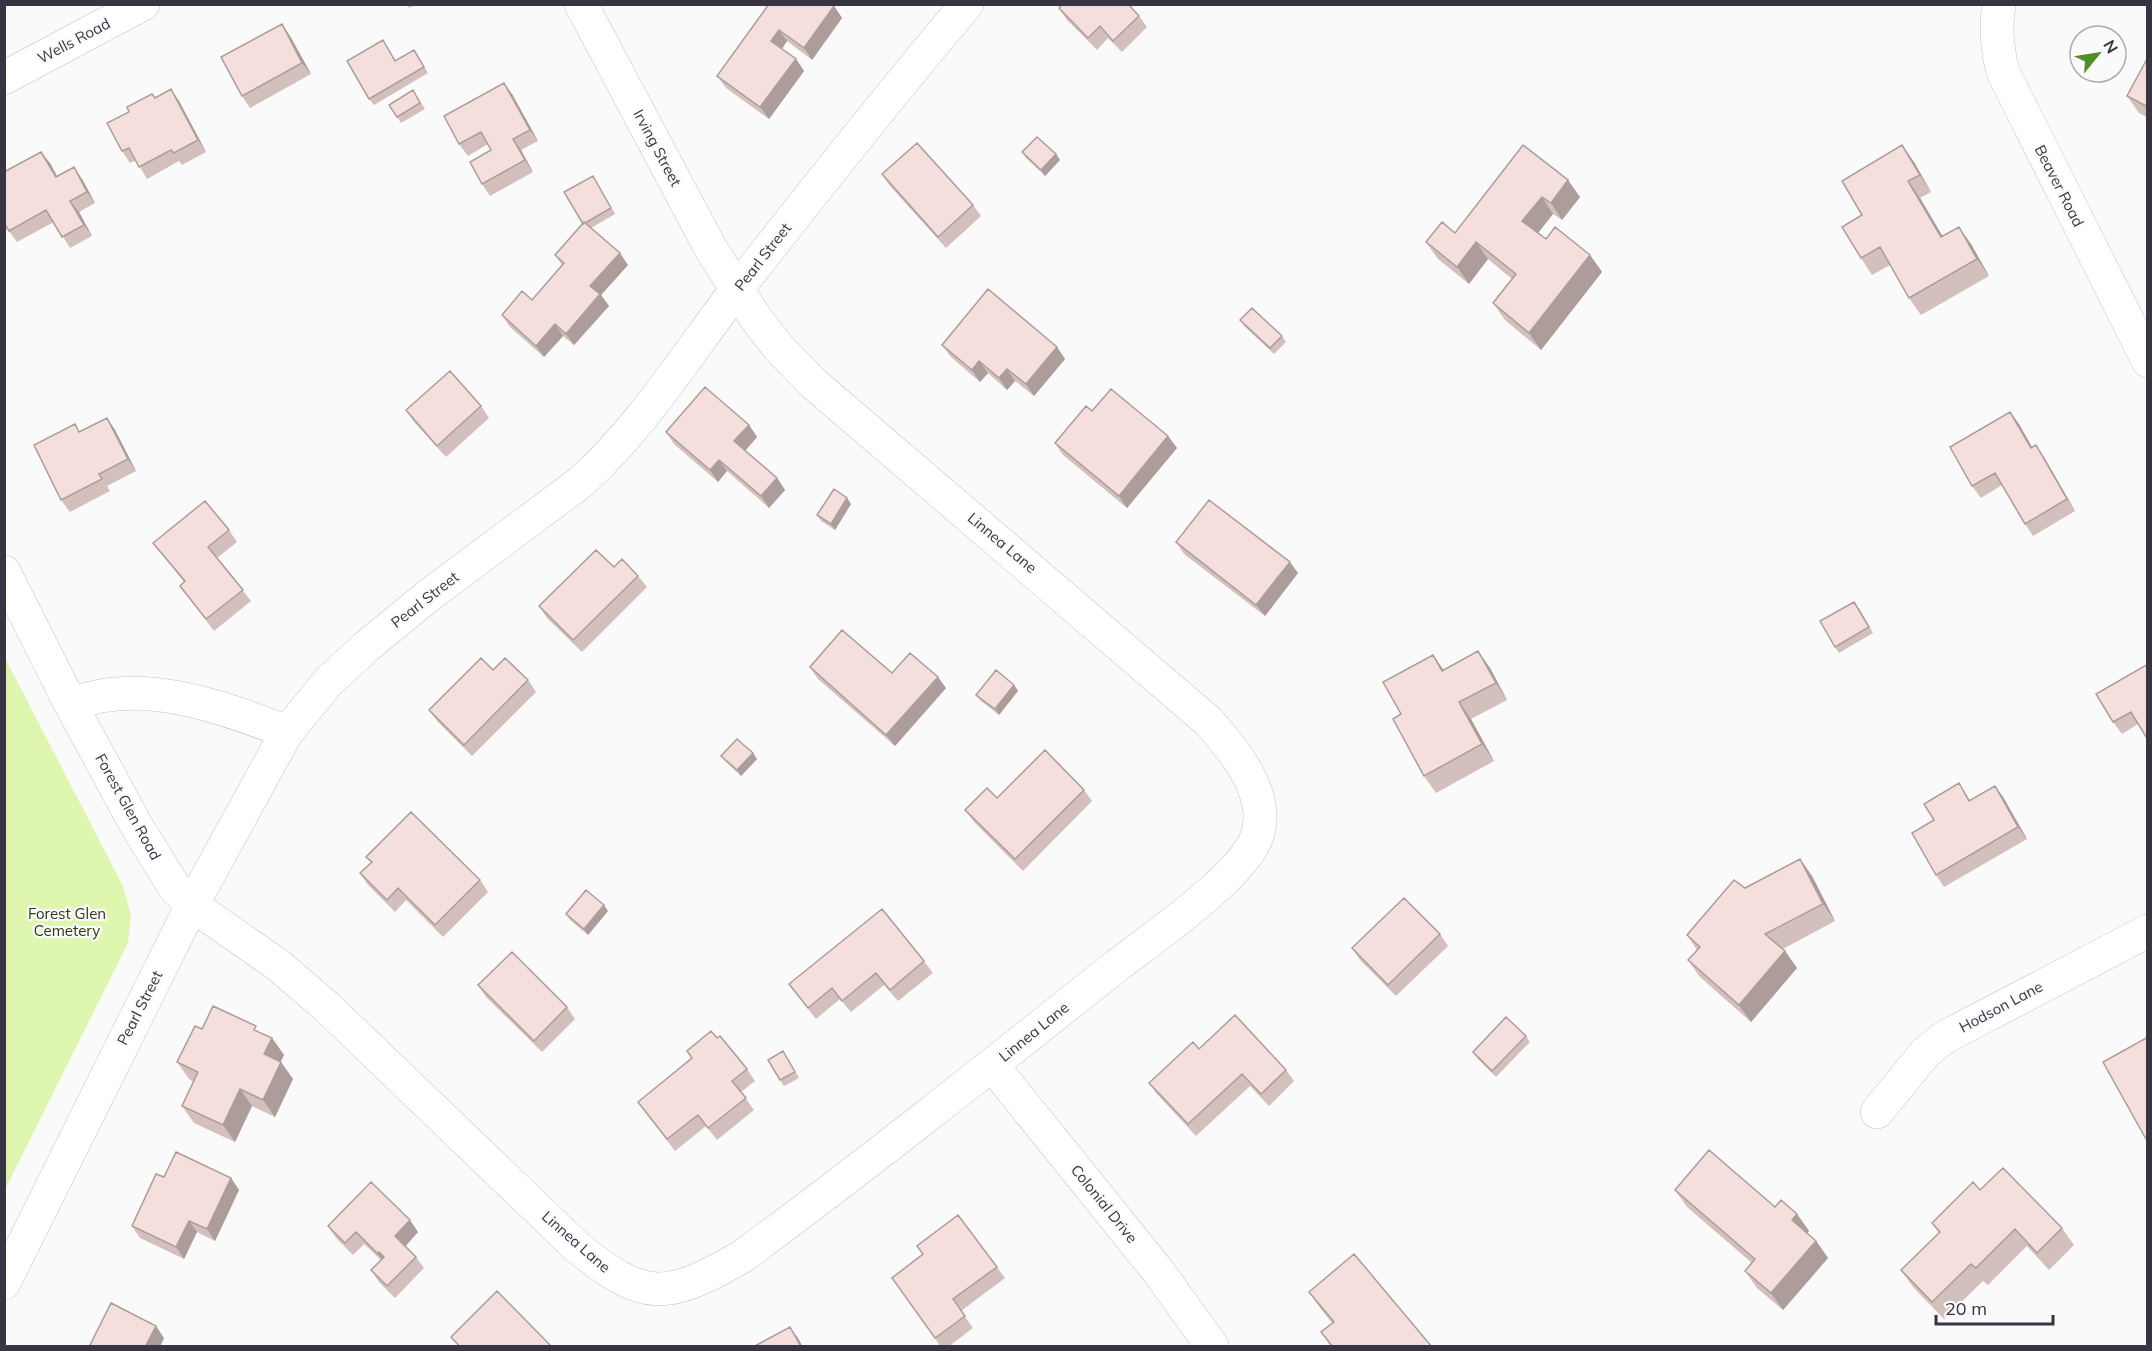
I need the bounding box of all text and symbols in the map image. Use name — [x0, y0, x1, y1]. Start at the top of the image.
street label: Wells Road — [34, 14, 113, 68]
north arrow — [2068, 24, 2128, 84]
text: N — [2099, 36, 2123, 57]
street label: Irving Street — [629, 106, 686, 190]
street label: Beaver Road — [2031, 142, 2088, 230]
street label: Pearl Street — [730, 219, 795, 294]
street label: Linnea Lane — [964, 508, 1041, 577]
street label: Pearl Street — [387, 567, 462, 632]
street label: Forest Glen Road — [91, 750, 166, 863]
park label: Forest Glen Cemetery — [28, 904, 106, 940]
street label: Pearl Street — [113, 967, 166, 1048]
street label: Hodson Lane — [1956, 977, 2046, 1037]
street label: Linnea Lane — [995, 998, 1073, 1066]
street label: Colonial Drive — [1067, 1161, 1142, 1247]
street label: Linnea Lane — [538, 1207, 614, 1277]
scale bar — [1936, 1288, 2053, 1326]
text: 20 m — [1945, 1297, 1987, 1320]

